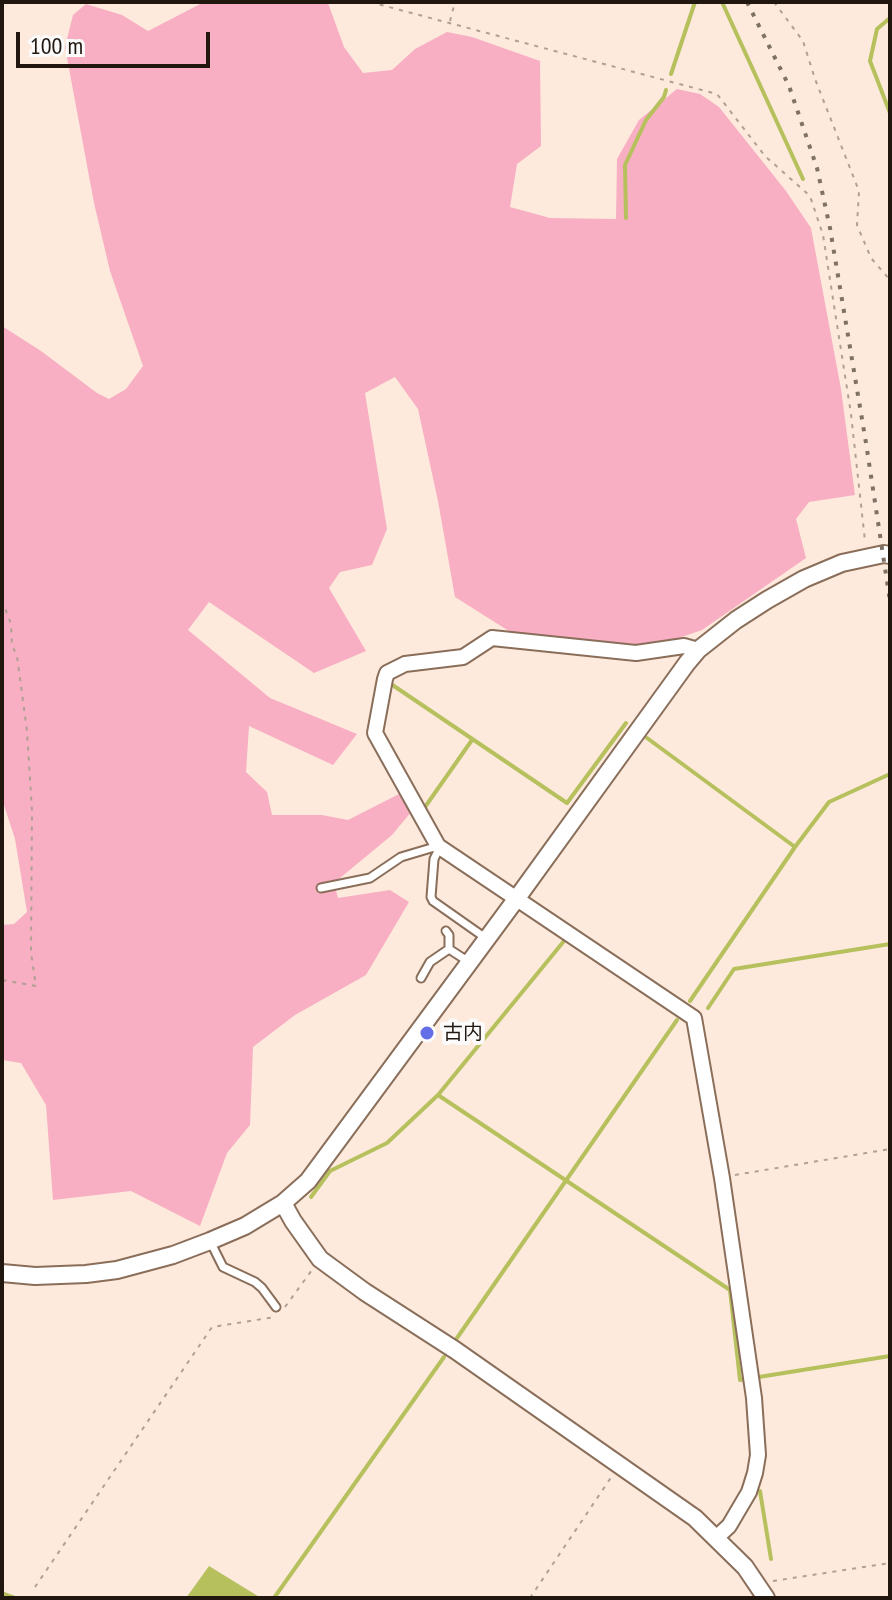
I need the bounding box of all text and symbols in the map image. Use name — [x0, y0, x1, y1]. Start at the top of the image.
scale bar — [20, 16, 214, 66]
text: 100 m — [30, 30, 83, 61]
place label: 古内 — [443, 1021, 483, 1045]
marker: 古内 — [418, 1024, 436, 1042]

